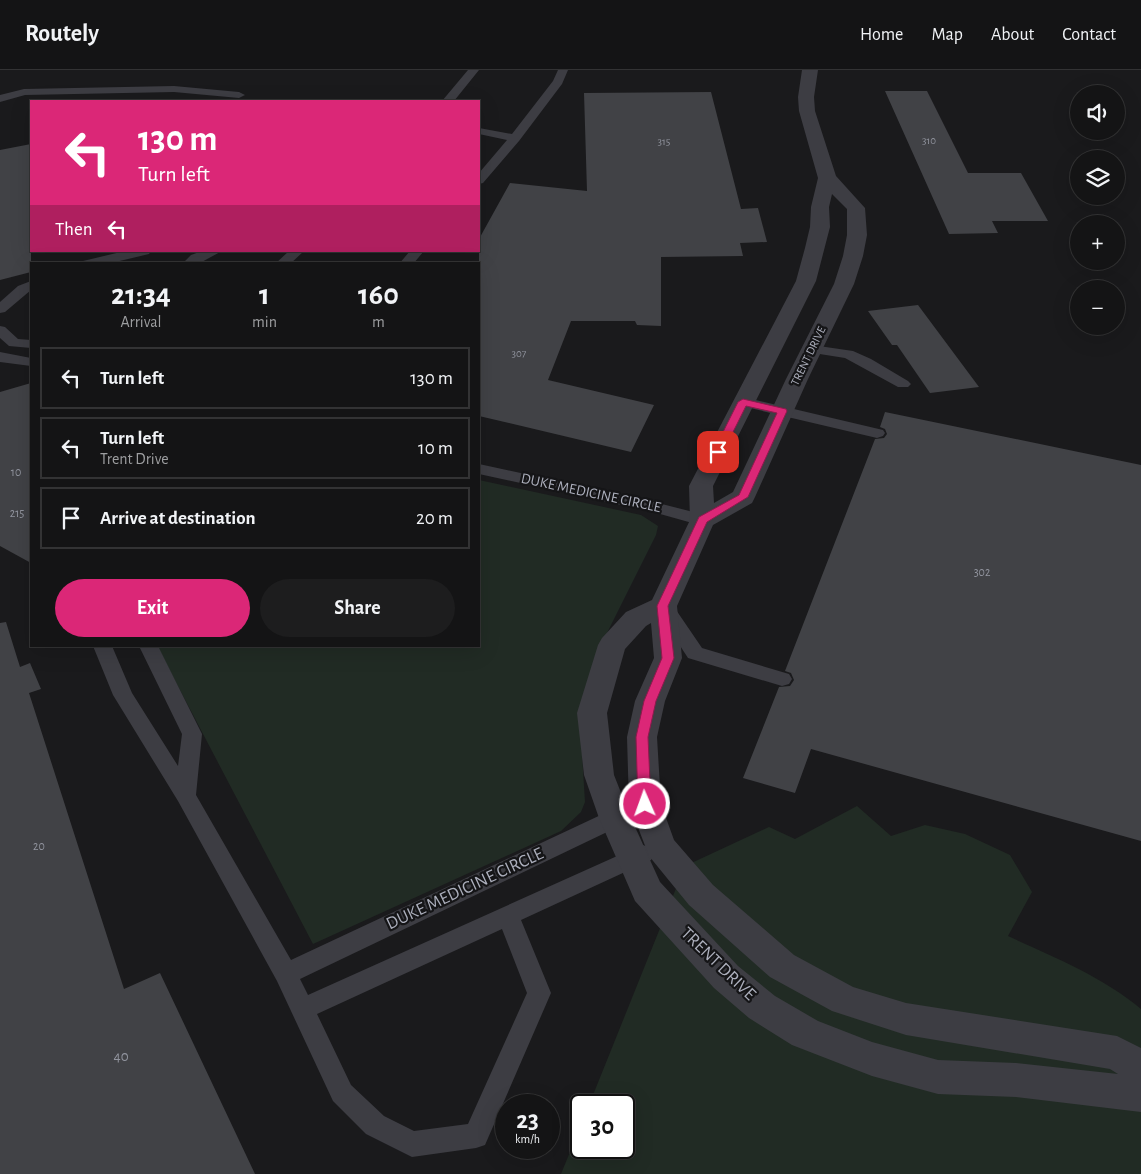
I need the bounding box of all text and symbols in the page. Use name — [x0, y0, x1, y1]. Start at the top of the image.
text: Routely — [25, 22, 99, 46]
text: Home — [860, 26, 903, 44]
text: Map — [931, 26, 963, 44]
text: About — [991, 26, 1034, 44]
text: Contact — [1062, 26, 1116, 44]
map controls — [1070, 85, 1125, 335]
button: sound — [1070, 85, 1125, 140]
icon: left — [55, 120, 120, 185]
text: 130 m — [138, 122, 217, 157]
house number: 310 — [922, 135, 936, 146]
house number: 315 — [658, 136, 671, 147]
button: layers — [1070, 150, 1125, 205]
text: Turn left — [138, 163, 210, 185]
icon: left — [103, 215, 131, 243]
button: + — [1070, 215, 1125, 270]
text: Then — [55, 220, 93, 239]
text: 21:34 — [111, 280, 171, 310]
text: 1 — [259, 280, 270, 310]
text: 160 — [358, 280, 399, 310]
button: − — [1070, 280, 1125, 335]
text: Arrival — [120, 314, 162, 330]
text: min — [252, 314, 277, 330]
text: m — [372, 314, 385, 330]
street label: TRENT DRIVE — [789, 324, 828, 387]
house number: 307 — [512, 348, 527, 359]
icon: left — [57, 364, 85, 392]
text: Turn left — [100, 369, 164, 388]
text: 130 m — [410, 369, 453, 388]
text: Turn left — [100, 429, 164, 448]
pin — [697, 431, 739, 473]
icon: left — [57, 434, 85, 462]
icon: arrive — [704, 438, 732, 466]
text: 10 m — [418, 439, 453, 458]
text: Trent Drive — [100, 451, 169, 467]
house number: 10 — [11, 466, 21, 478]
street label: DUKE MEDICINE CIRCLE — [520, 471, 662, 515]
icon: arrive — [57, 504, 85, 532]
house number: 215 — [10, 507, 24, 519]
text: Arrive at destination — [100, 509, 256, 528]
text: 20 m — [416, 509, 453, 528]
house number: 302 — [974, 566, 991, 578]
button: Exit — [55, 579, 250, 637]
button: Share — [260, 579, 455, 637]
position arrow — [618, 777, 670, 829]
house number: 20 — [33, 840, 45, 852]
street label: DUKE MEDICINE CIRCLE — [384, 845, 547, 933]
street label: TRENT DRIVE — [677, 924, 759, 1004]
house number: 40 — [113, 1049, 129, 1064]
speed limit sign: 30 — [570, 1094, 635, 1159]
text: 23 — [516, 1108, 539, 1133]
text: km/h — [515, 1133, 540, 1145]

